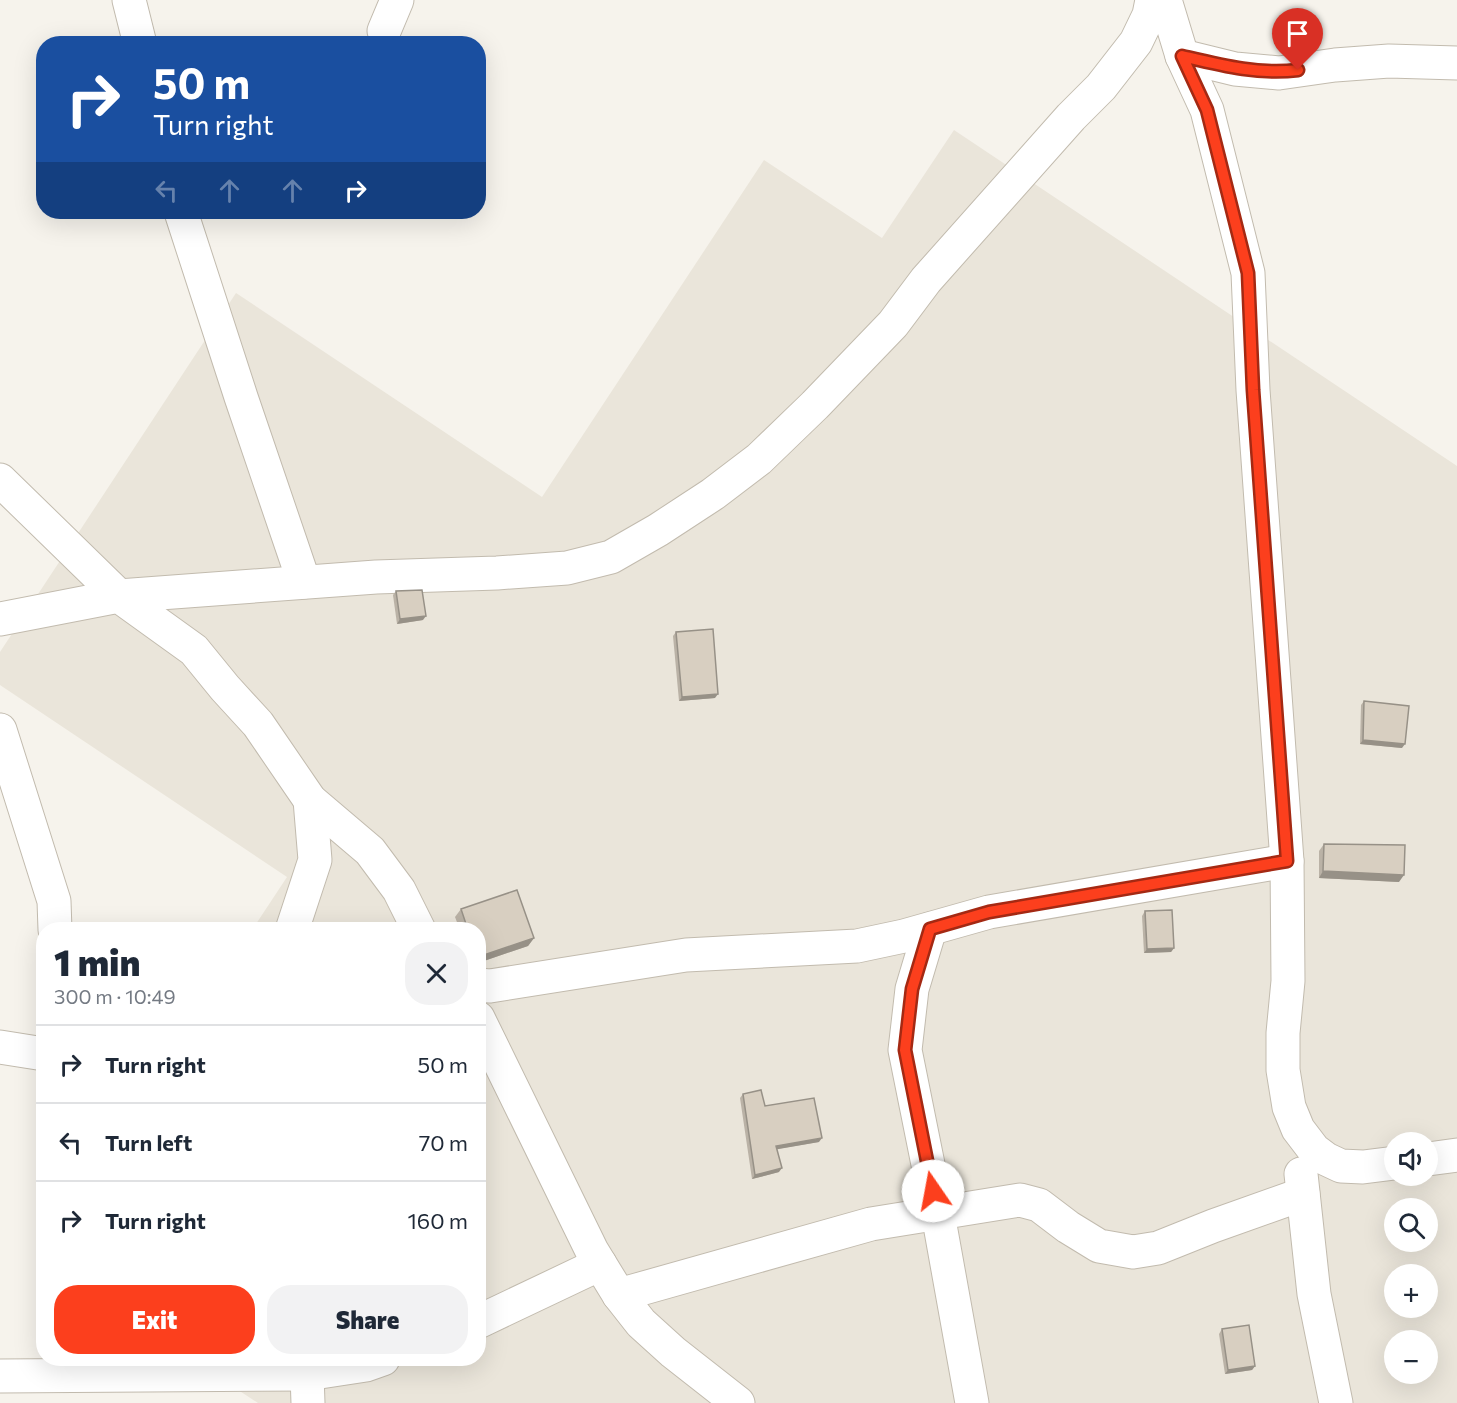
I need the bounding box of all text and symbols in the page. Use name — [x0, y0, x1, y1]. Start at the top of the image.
pin — [1272, 8, 1323, 70]
icon: arrive — [1281, 17, 1314, 50]
text: 50 m — [153, 56, 250, 108]
icon: right — [54, 60, 132, 138]
text: Turn right — [153, 108, 273, 141]
icon: left — [150, 174, 183, 207]
icon: ahead — [213, 174, 246, 207]
icon: ahead — [276, 174, 309, 207]
icon: right — [339, 174, 372, 207]
text: 1 min — [54, 939, 140, 983]
button: close — [405, 942, 468, 1005]
text: 300 m · 10:49 — [54, 984, 176, 1008]
icon: right — [54, 1048, 87, 1081]
text: Turn right — [105, 1051, 206, 1078]
text: 50 m — [418, 1051, 468, 1078]
icon: left — [54, 1126, 87, 1159]
text: Turn left — [105, 1129, 192, 1156]
text: 70 m — [419, 1129, 468, 1156]
map controls — [1384, 1132, 1438, 1384]
button: sound — [1384, 1132, 1438, 1186]
position arrow — [901, 1159, 965, 1223]
button: search — [1384, 1198, 1438, 1252]
icon: right — [54, 1204, 87, 1237]
text: Turn right — [105, 1207, 206, 1234]
text: 160 m — [407, 1207, 468, 1234]
button: + — [1384, 1264, 1438, 1318]
button: Exit — [54, 1285, 255, 1354]
button: Share — [267, 1285, 468, 1354]
button: − — [1384, 1330, 1438, 1384]

